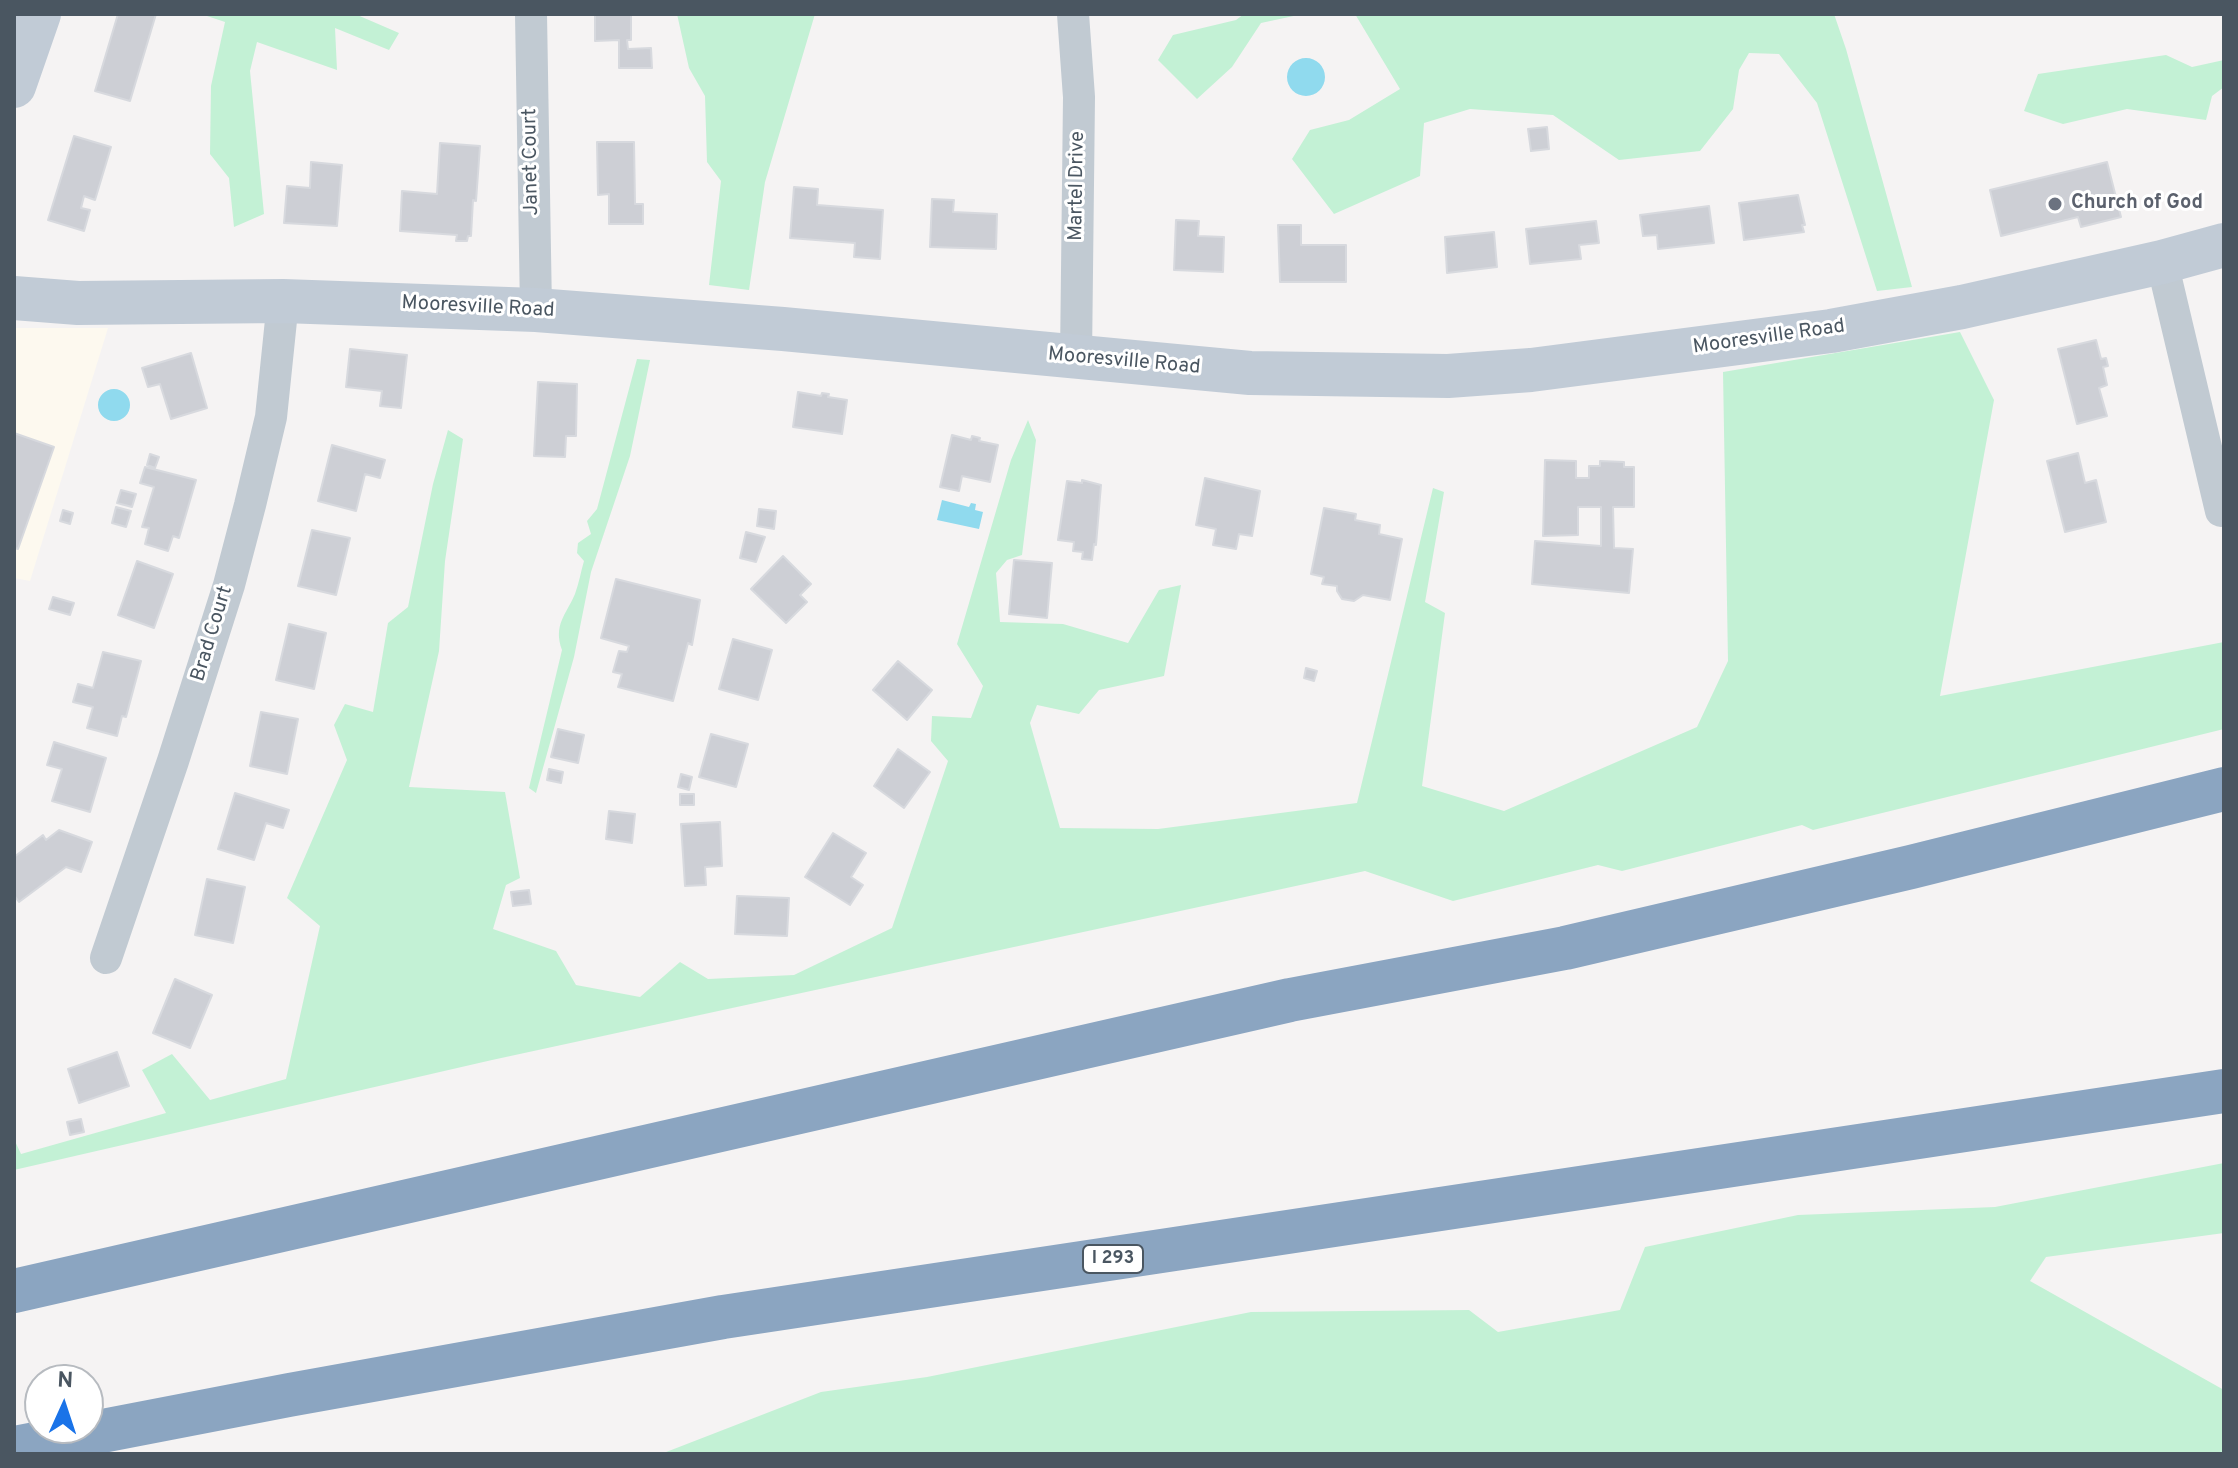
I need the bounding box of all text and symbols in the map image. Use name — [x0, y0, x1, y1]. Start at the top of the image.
street label: Janet Court — [519, 108, 545, 216]
street label: Martel Drive — [1065, 131, 1091, 241]
place label: Church of God — [2071, 192, 2203, 216]
marker: Church of God — [2046, 195, 2064, 213]
street label: Mooresville Road — [401, 292, 555, 324]
street label: Mooresville Road — [1692, 315, 1846, 361]
street label: Mooresville Road — [1047, 343, 1201, 381]
street label: Brad Court — [187, 583, 239, 685]
road number: I 293 — [1083, 1245, 1143, 1273]
north arrow — [24, 1364, 104, 1444]
text: N — [57, 1368, 74, 1395]

